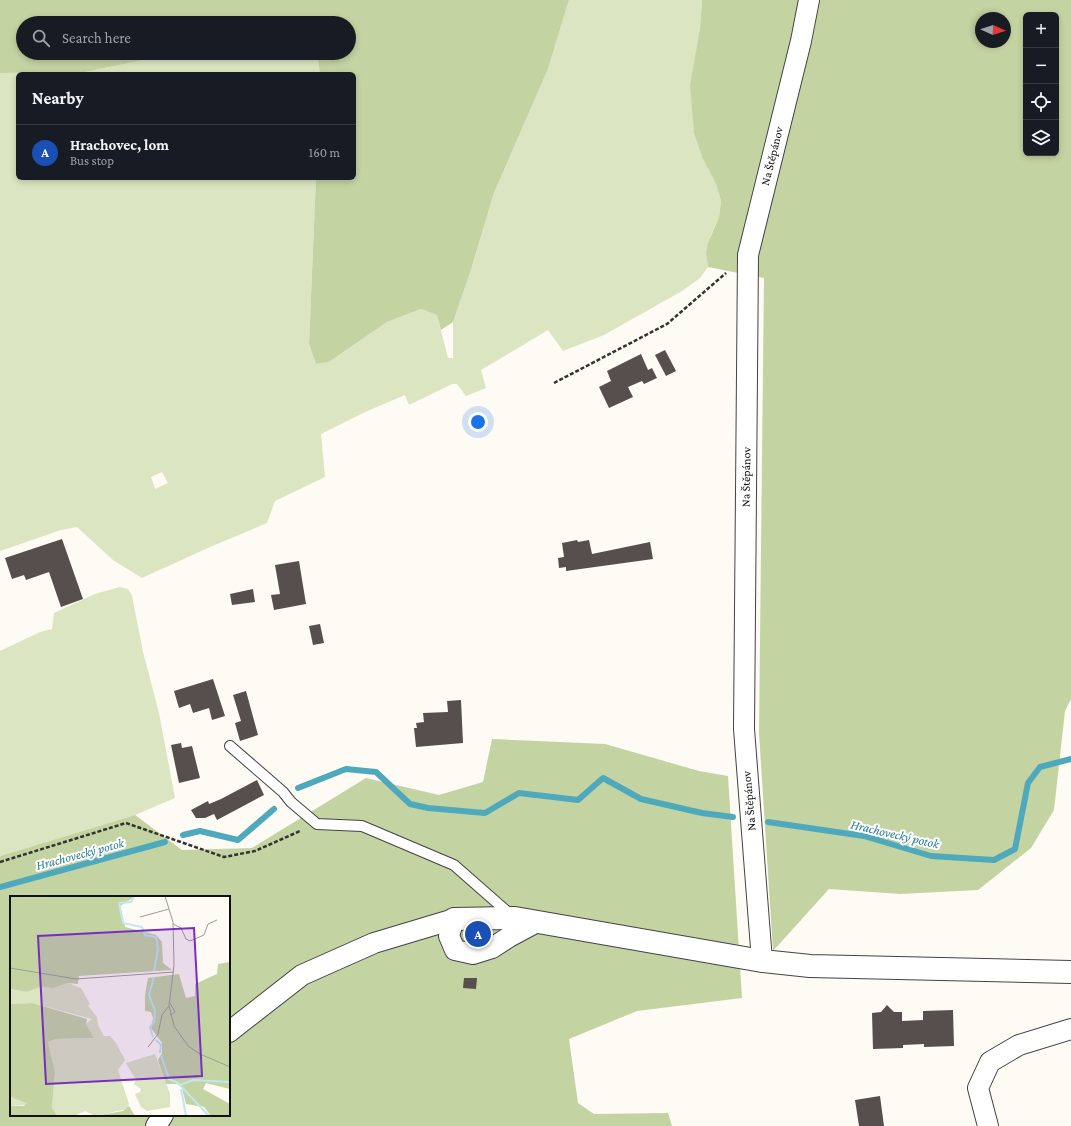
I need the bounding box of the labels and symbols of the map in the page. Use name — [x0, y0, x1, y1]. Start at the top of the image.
north arrow — [975, 12, 1011, 48]
street label: Na Štěpánov — [758, 125, 786, 187]
your location — [468, 412, 488, 432]
street label: Na Štěpánov — [738, 446, 754, 507]
street label: Na Štěpánov — [739, 770, 759, 832]
water label: Hrachovecký potok — [849, 817, 942, 852]
water label: Hrachovecký potok — [34, 835, 127, 873]
inset map — [10, 896, 230, 1116]
pin: A — [465, 919, 491, 949]

